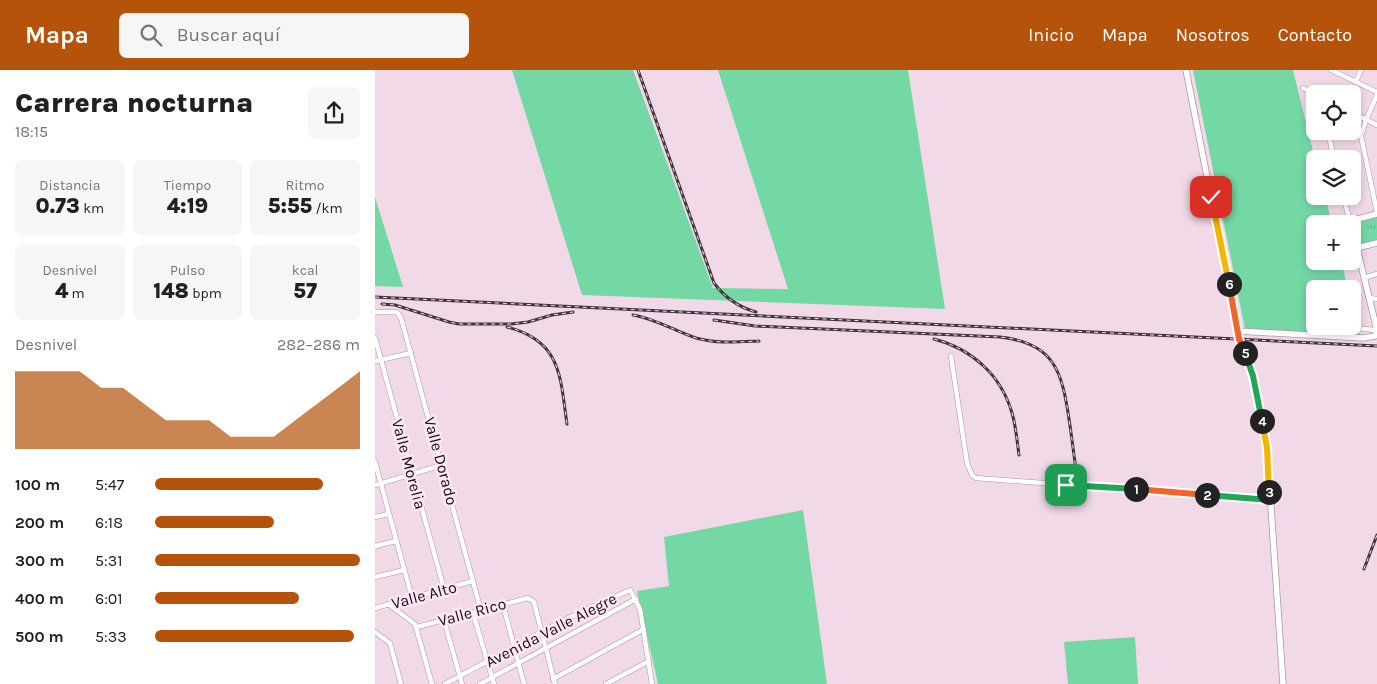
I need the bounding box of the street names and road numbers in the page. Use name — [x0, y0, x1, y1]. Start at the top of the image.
street label: Valle Dorado — [420, 415, 462, 507]
street label: Valle Morelia — [388, 417, 430, 511]
street label: Valle Alto — [389, 577, 459, 613]
street label: Avenida Valle Alegre — [482, 589, 620, 671]
street label: Valle Rico — [436, 594, 508, 630]

